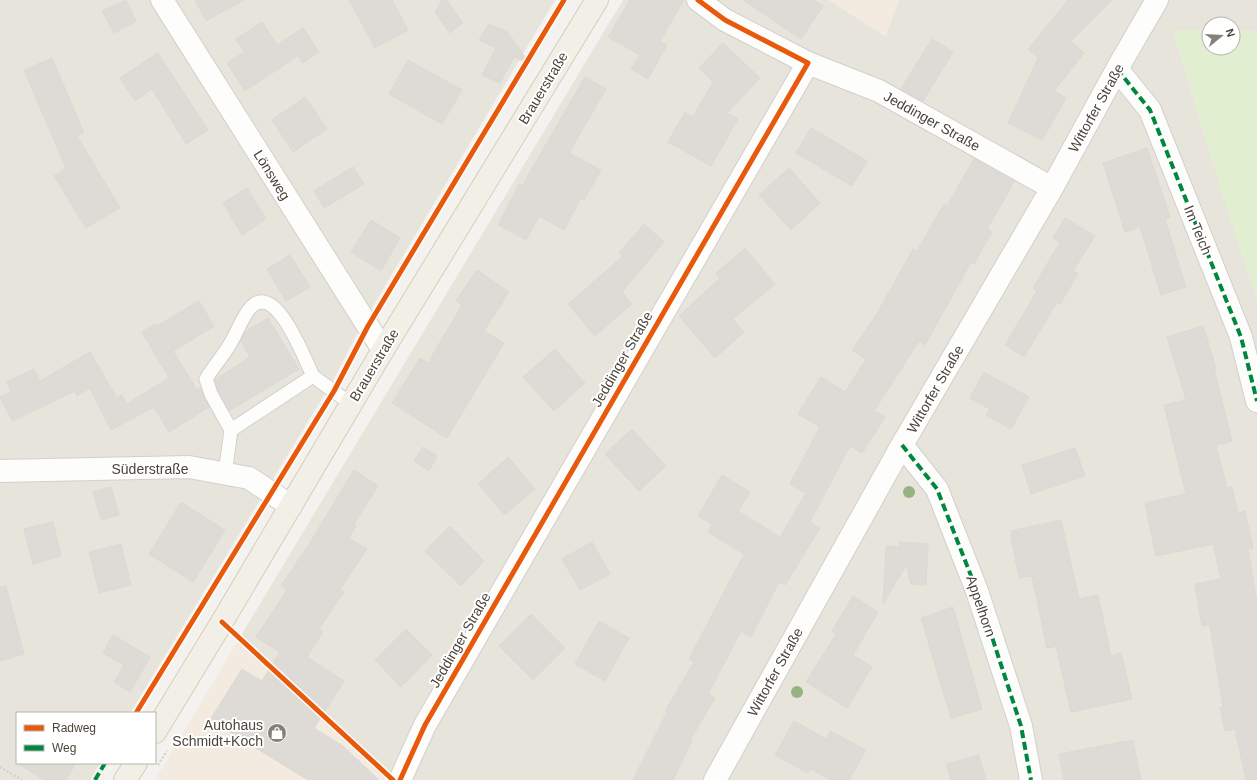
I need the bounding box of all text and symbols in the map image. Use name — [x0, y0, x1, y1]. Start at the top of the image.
north arrow — [1201, 16, 1241, 56]
text: N — [1224, 27, 1237, 39]
street label: Brauerstraße — [515, 49, 571, 127]
street label: Wittorfer Straße — [1065, 61, 1127, 155]
street label: Jeddinger Straße — [881, 88, 983, 154]
street label: Lönsweg — [250, 147, 294, 203]
street label: Im Teich — [1181, 203, 1215, 257]
street label: Jeddinger Straße — [588, 308, 656, 410]
street label: Brauerstraße — [346, 326, 402, 404]
street label: Wittorfer Straße — [903, 342, 967, 436]
street label: Süderstraße — [111, 461, 189, 477]
street label: Appelhorn — [963, 573, 999, 639]
street label: Jeddinger Straße — [426, 589, 494, 691]
street label: Wittorfer Straße — [744, 625, 806, 719]
legend — [16, 712, 156, 764]
place label: Autohaus Schmidt+Koch — [172, 717, 263, 749]
text: Radweg — [52, 721, 96, 735]
shop icon: Autohaus Schmidt+Koch — [266, 722, 288, 744]
text: Weg — [52, 741, 76, 755]

